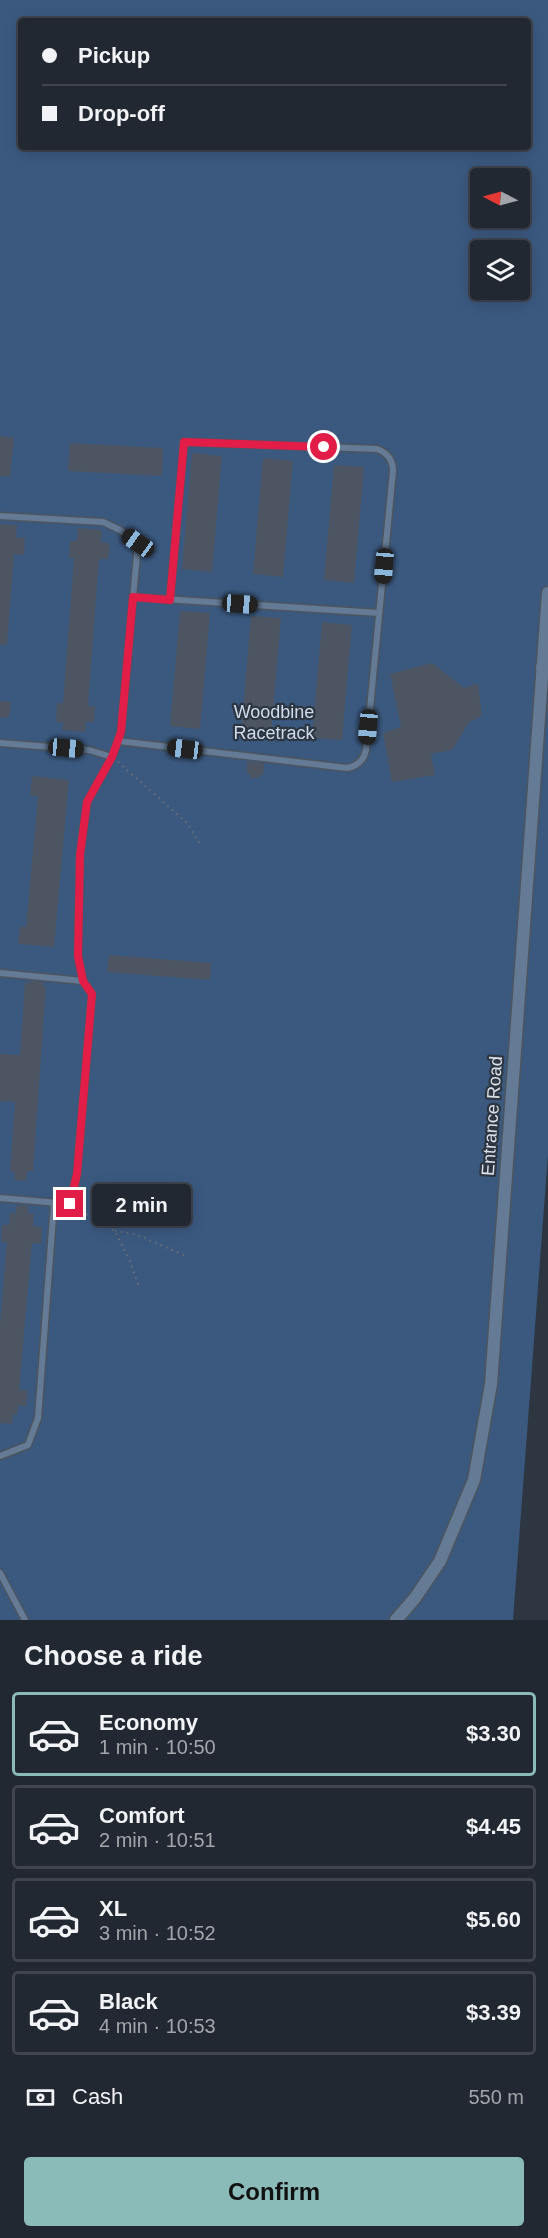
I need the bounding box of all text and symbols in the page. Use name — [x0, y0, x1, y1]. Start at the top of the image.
text: Pickup — [78, 43, 150, 68]
text: Drop-off — [78, 101, 165, 126]
north arrow — [470, 168, 530, 228]
map controls — [470, 168, 530, 300]
button: layers — [470, 240, 530, 300]
route start — [310, 433, 337, 460]
car — [118, 525, 158, 561]
car — [373, 547, 395, 585]
car — [221, 594, 259, 614]
park label: Woodbine Racetrack — [233, 702, 316, 743]
car — [357, 708, 379, 746]
car — [47, 737, 85, 759]
car — [166, 738, 204, 760]
street label: Entrance Road — [478, 1055, 506, 1177]
callout: 2 min — [91, 1183, 190, 1225]
route end — [56, 1190, 83, 1217]
text: 2 min — [115, 1194, 168, 1216]
text: Choose a ride — [24, 1641, 203, 1671]
icon: car — [27, 1707, 81, 1761]
text: Economy — [99, 1710, 198, 1735]
text: $3.30 — [466, 1721, 521, 1746]
text: 1 min · 10:50 — [99, 1736, 216, 1758]
icon: car — [27, 1800, 81, 1854]
text: Comfort — [99, 1803, 185, 1828]
text: $4.45 — [466, 1814, 521, 1839]
text: 2 min · 10:51 — [99, 1829, 216, 1851]
icon: car — [27, 1893, 81, 1947]
text: XL — [99, 1896, 127, 1921]
text: $5.60 — [466, 1907, 521, 1932]
text: 3 min · 10:52 — [99, 1922, 216, 1944]
icon: car — [27, 1986, 81, 2040]
text: Black — [99, 1989, 158, 2014]
text: $3.39 — [466, 2000, 521, 2025]
text: 4 min · 10:53 — [99, 2015, 216, 2037]
icon: cash — [24, 2081, 57, 2114]
text: Cash — [72, 2084, 123, 2109]
text: 550 m — [468, 2086, 524, 2108]
button: Confirm — [24, 2157, 524, 2226]

